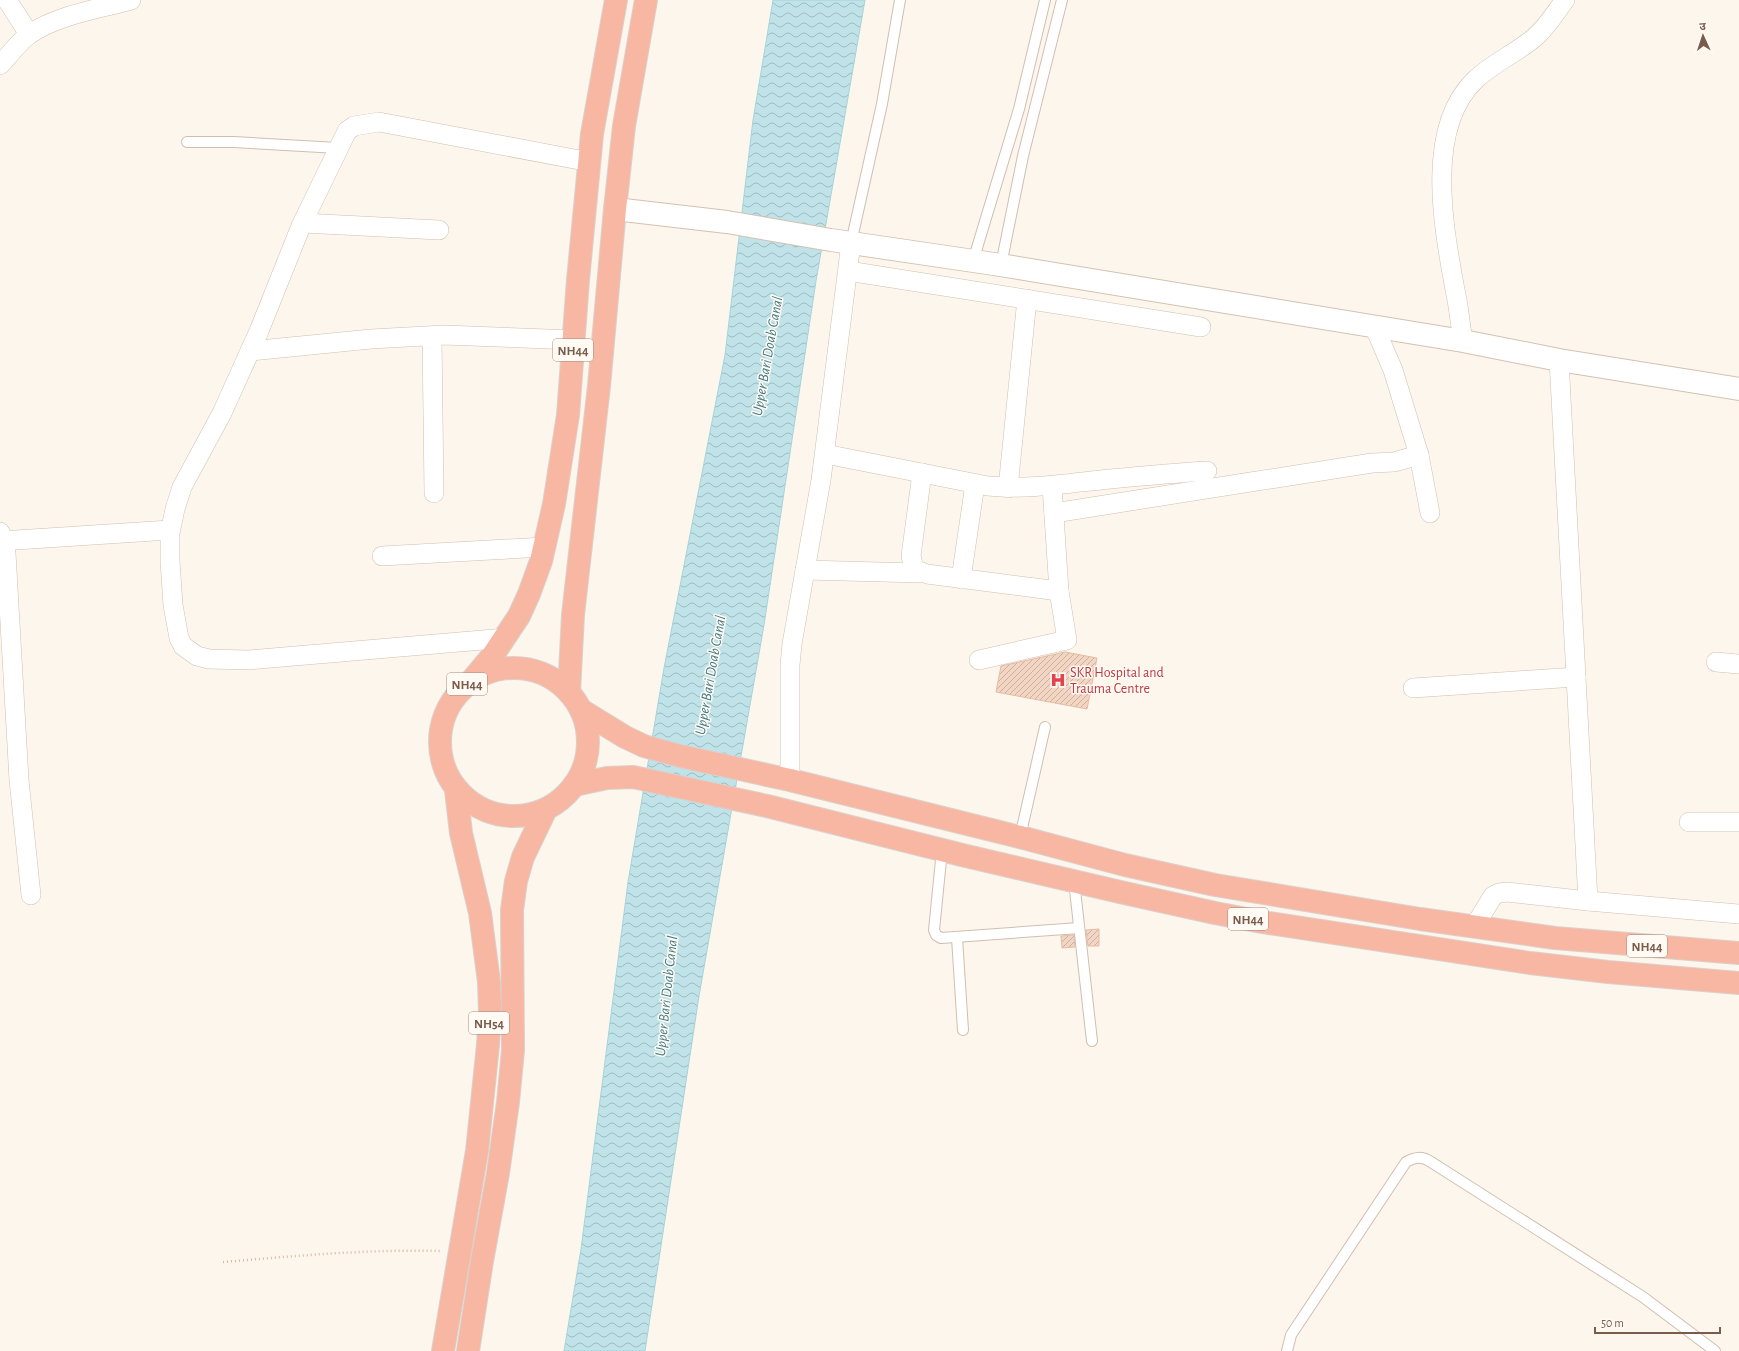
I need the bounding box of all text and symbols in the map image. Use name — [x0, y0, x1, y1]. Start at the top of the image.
north arrow — [1683, 16, 1723, 56]
text: उ — [1699, 21, 1707, 32]
water label: Upper Bari Doab Canal — [750, 295, 785, 417]
road number: NH44 — [553, 339, 593, 361]
water label: Upper Bari Doab Canal — [693, 614, 728, 736]
place label: SKR Hospital and Trauma Centre — [1070, 666, 1164, 696]
hospital icon: SKR Hospital and Trauma Centre — [1049, 671, 1067, 689]
road number: NH44 — [447, 673, 487, 695]
road number: NH44 — [1228, 908, 1268, 930]
water label: Upper Bari Doab Canal — [653, 935, 680, 1057]
road number: NH44 — [1627, 935, 1667, 957]
road number: NH54 — [469, 1012, 509, 1034]
scale bar — [1595, 1309, 1720, 1335]
text: 50 m — [1601, 1317, 1624, 1329]

